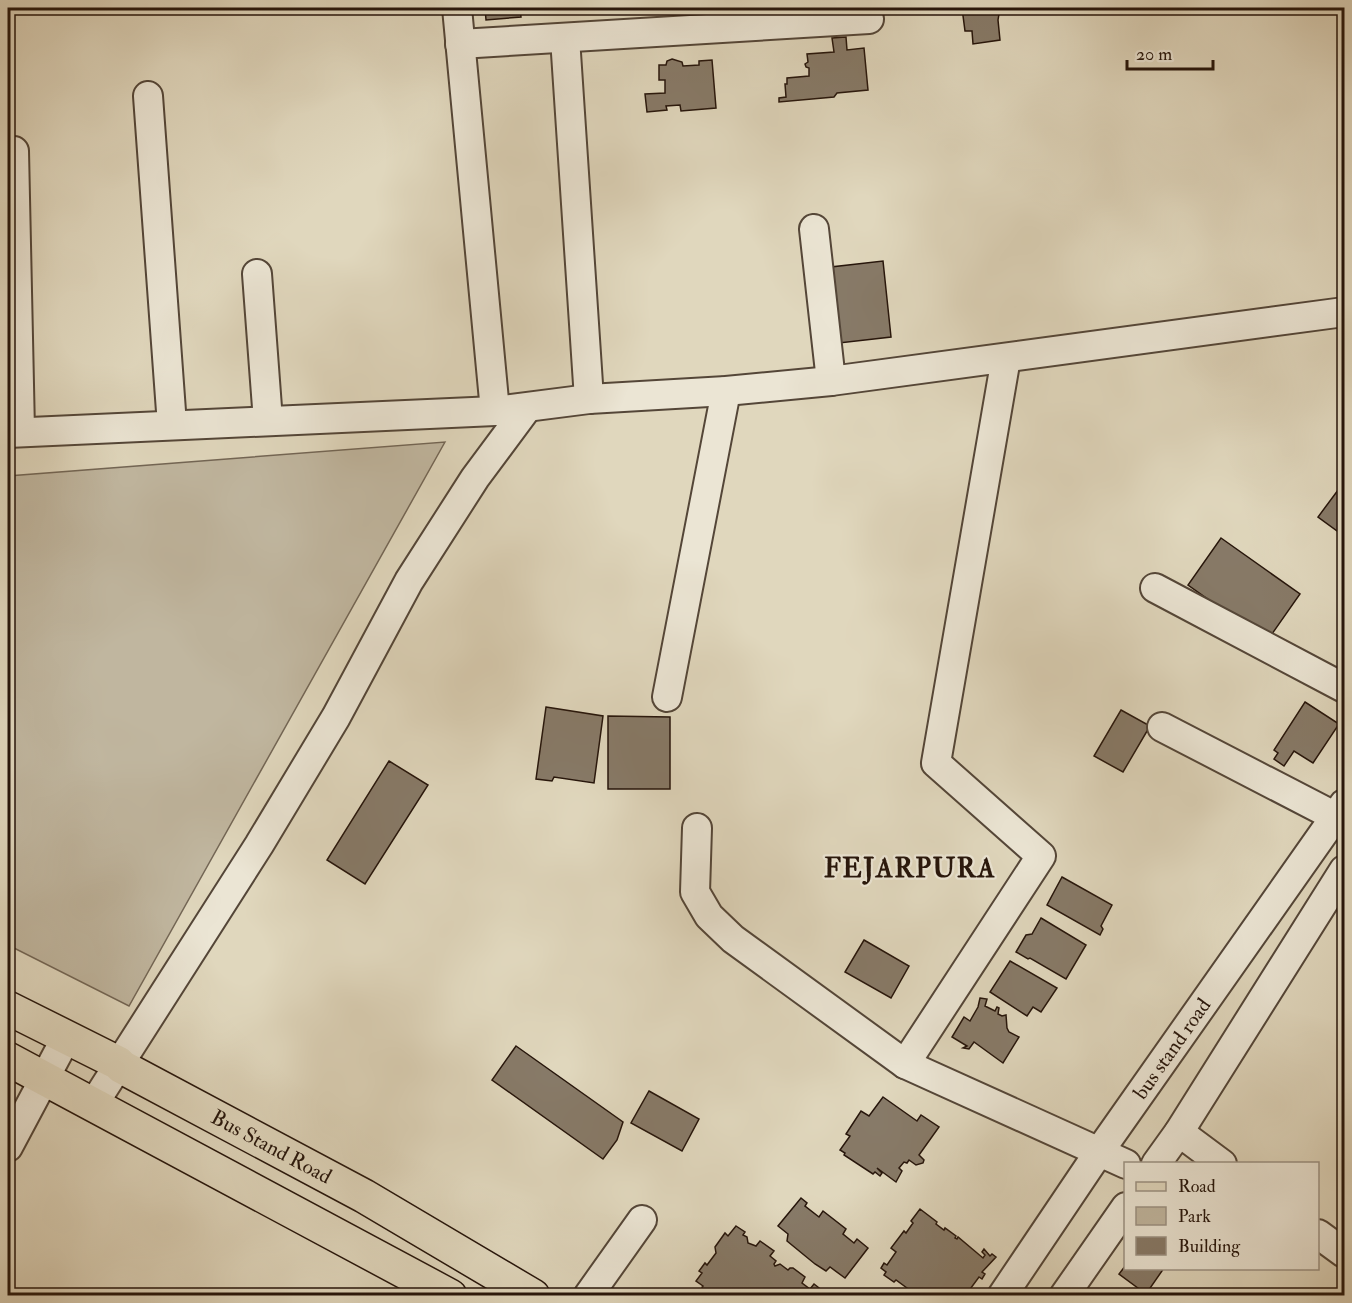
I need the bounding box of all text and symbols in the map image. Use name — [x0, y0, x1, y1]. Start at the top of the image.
scale bar — [1127, 33, 1212, 71]
text: 20 m — [1136, 43, 1172, 66]
district label: FEJARPURA — [824, 852, 996, 885]
street label: bus stand road — [1127, 992, 1217, 1105]
street label: Bus Stand Road — [206, 1104, 337, 1191]
legend — [1124, 1162, 1319, 1270]
text: Road — [1178, 1175, 1216, 1198]
text: Park — [1178, 1205, 1211, 1228]
text: Building — [1178, 1235, 1241, 1258]

